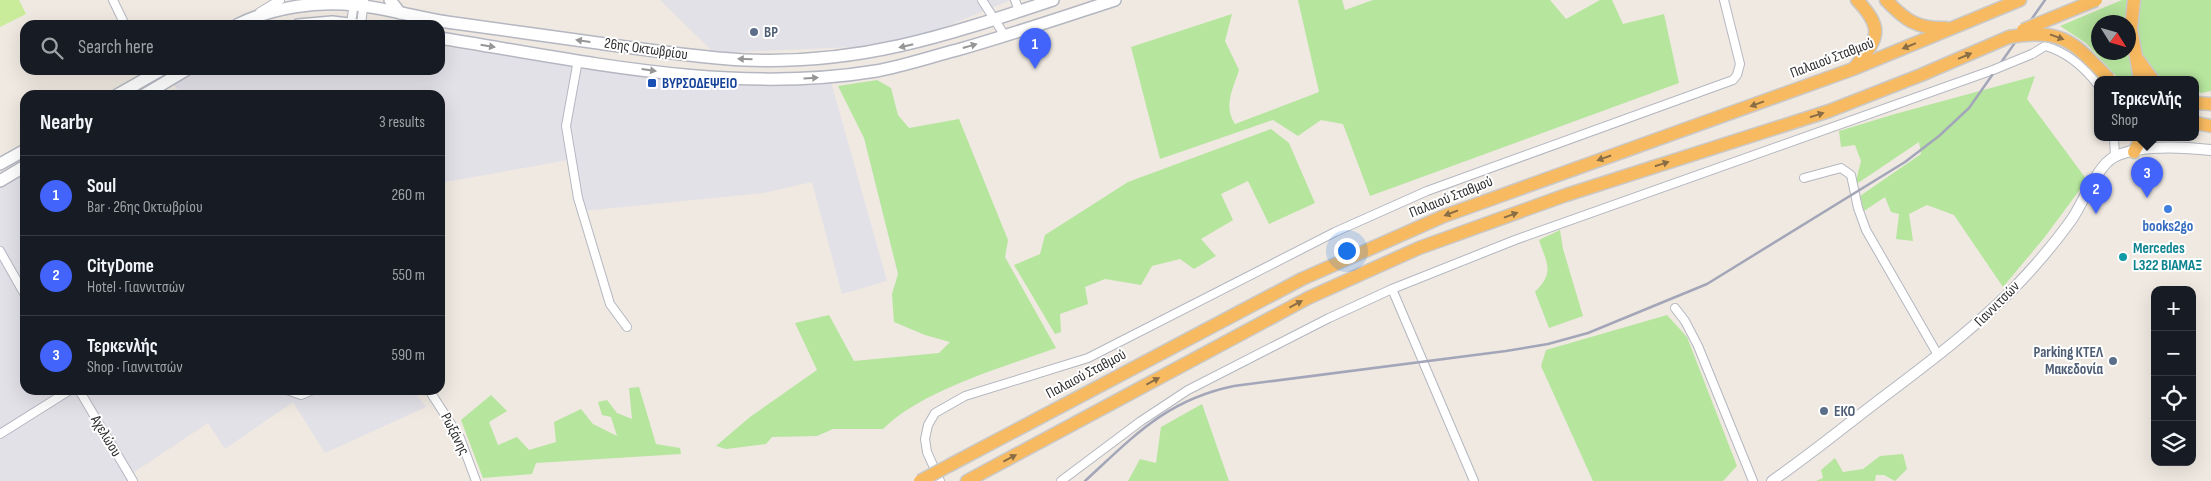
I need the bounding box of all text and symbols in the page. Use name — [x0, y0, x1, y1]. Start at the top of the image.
north arrow — [2091, 15, 2136, 60]
search box — [20, 20, 445, 75]
place label: BP — [764, 23, 778, 42]
marker: BP — [748, 26, 760, 38]
pin: 1 — [1019, 28, 1051, 69]
street label: Παλαιού Σταθμού — [1787, 33, 1877, 83]
one-way arrow — [2050, 33, 2065, 41]
icon: search — [38, 34, 66, 62]
street label: 26ης Οκτωβρίου — [603, 34, 689, 64]
text: Search here — [78, 36, 154, 59]
one-way arrow — [575, 37, 591, 45]
one-way arrow — [480, 42, 496, 50]
one-way arrow — [898, 42, 913, 50]
one-way arrow — [962, 42, 977, 50]
one-way arrow — [1901, 42, 1916, 50]
one-way arrow — [1958, 52, 1972, 60]
one-way arrow — [736, 55, 752, 63]
one-way arrow — [641, 66, 657, 74]
one-way arrow — [803, 73, 819, 81]
place label: ΒΥΡΣΟΔΕΨΕΙΟ — [662, 74, 737, 93]
popup — [2094, 76, 2199, 141]
marker: ΒΥΡΣΟΔΕΨΕΙΟ — [646, 77, 658, 89]
text: Τερκενλής — [2111, 88, 2182, 111]
one-way arrow — [1749, 100, 1764, 108]
text: Nearby — [40, 110, 93, 135]
one-way arrow — [1810, 111, 1825, 118]
text: Shop — [2111, 111, 2138, 130]
text: 3 results — [379, 113, 425, 132]
one-way arrow — [1596, 155, 1611, 162]
pin: 3 — [2131, 157, 2163, 198]
one-way arrow — [1655, 160, 1670, 167]
street label: Παλαιού Σταθμού — [1407, 172, 1495, 222]
pin: 2 — [2080, 173, 2112, 214]
text: Soul — [87, 175, 116, 198]
text: 1 — [53, 186, 59, 205]
text: 260 m — [391, 186, 425, 205]
text: Bar · 26ης Οκτωβρίου — [87, 198, 203, 217]
marker: books2go — [2162, 203, 2174, 215]
one-way arrow — [1444, 210, 1458, 218]
one-way arrow — [1503, 211, 1518, 218]
place label: books2go — [2143, 217, 2193, 236]
your location — [1334, 238, 1360, 264]
place label: Mercedes L322 ΒΙΑΜΑΞ — [2133, 239, 2202, 275]
marker: Mercedes L322 ΒΙΑΜΑΞ — [2117, 251, 2129, 263]
text: CityDome — [87, 255, 154, 278]
text: 2 — [52, 266, 60, 285]
text: 550 m — [392, 266, 425, 285]
street label: Γιαννιτσών — [1970, 277, 2024, 331]
text: Hotel · Γιαννιτσών — [87, 278, 185, 297]
map controls — [2151, 286, 2196, 466]
button: + — [2151, 286, 2196, 331]
one-way arrow — [1290, 300, 1303, 309]
button: − — [2151, 331, 2196, 376]
text: Τερκενλής — [87, 335, 158, 358]
place label: Parking ΚΤΕΛ Μακεδονία — [2034, 343, 2104, 379]
street label: Παλαιού Σταθμού — [1043, 345, 1129, 403]
text: 3 — [52, 346, 60, 365]
text: 590 m — [392, 346, 425, 365]
marker: Parking ΚΤΕΛ Μακεδονία — [2107, 355, 2119, 367]
text: Shop · Γιαννιτσών — [87, 358, 183, 377]
button: locate — [2151, 376, 2196, 421]
one-way arrow — [1147, 377, 1160, 386]
place label: ΕΚΟ — [1834, 402, 1855, 421]
marker: ΕΚΟ — [1818, 405, 1830, 417]
street label: Ρωξάνης — [436, 410, 474, 458]
street label: Αχελώου — [86, 411, 126, 460]
button: layers — [2151, 421, 2196, 466]
one-way arrow — [1003, 454, 1017, 462]

